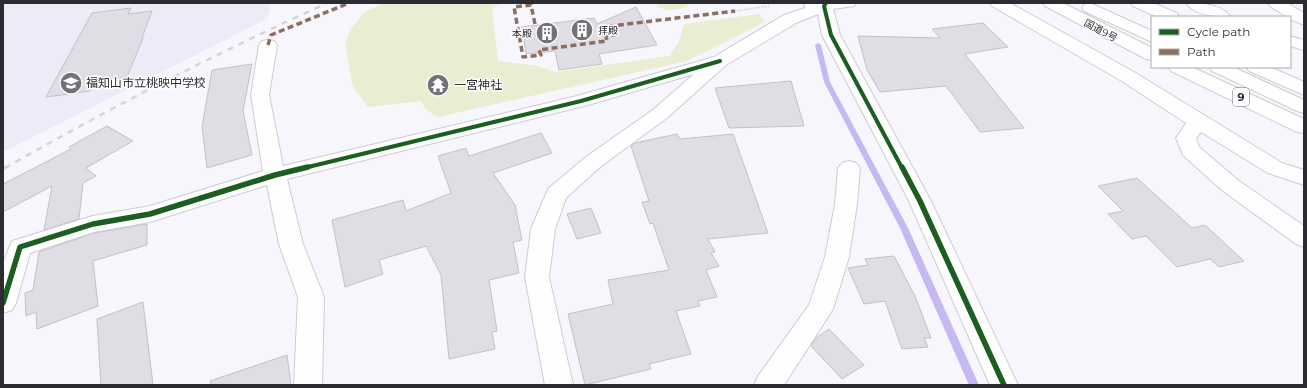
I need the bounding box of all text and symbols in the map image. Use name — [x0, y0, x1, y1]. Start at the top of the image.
street label: 国道9号 — [1082, 16, 1120, 45]
legend — [1151, 16, 1291, 68]
building icon: 拝殿 — [569, 17, 595, 43]
building icon: 本殿 — [534, 20, 560, 46]
place label: 拝殿 — [598, 24, 618, 37]
text: Cycle path — [1187, 24, 1250, 39]
place label: 本殿 — [512, 27, 532, 40]
text: Path — [1187, 44, 1216, 59]
school or university icon: 福知山市立桃映中学校 — [58, 70, 84, 96]
temple icon: 一宮神社 — [425, 72, 451, 98]
place label: 福知山市立桃映中学校 — [86, 75, 206, 90]
place label: 一宮神社 — [454, 77, 502, 92]
road number: 9 — [1233, 88, 1249, 106]

